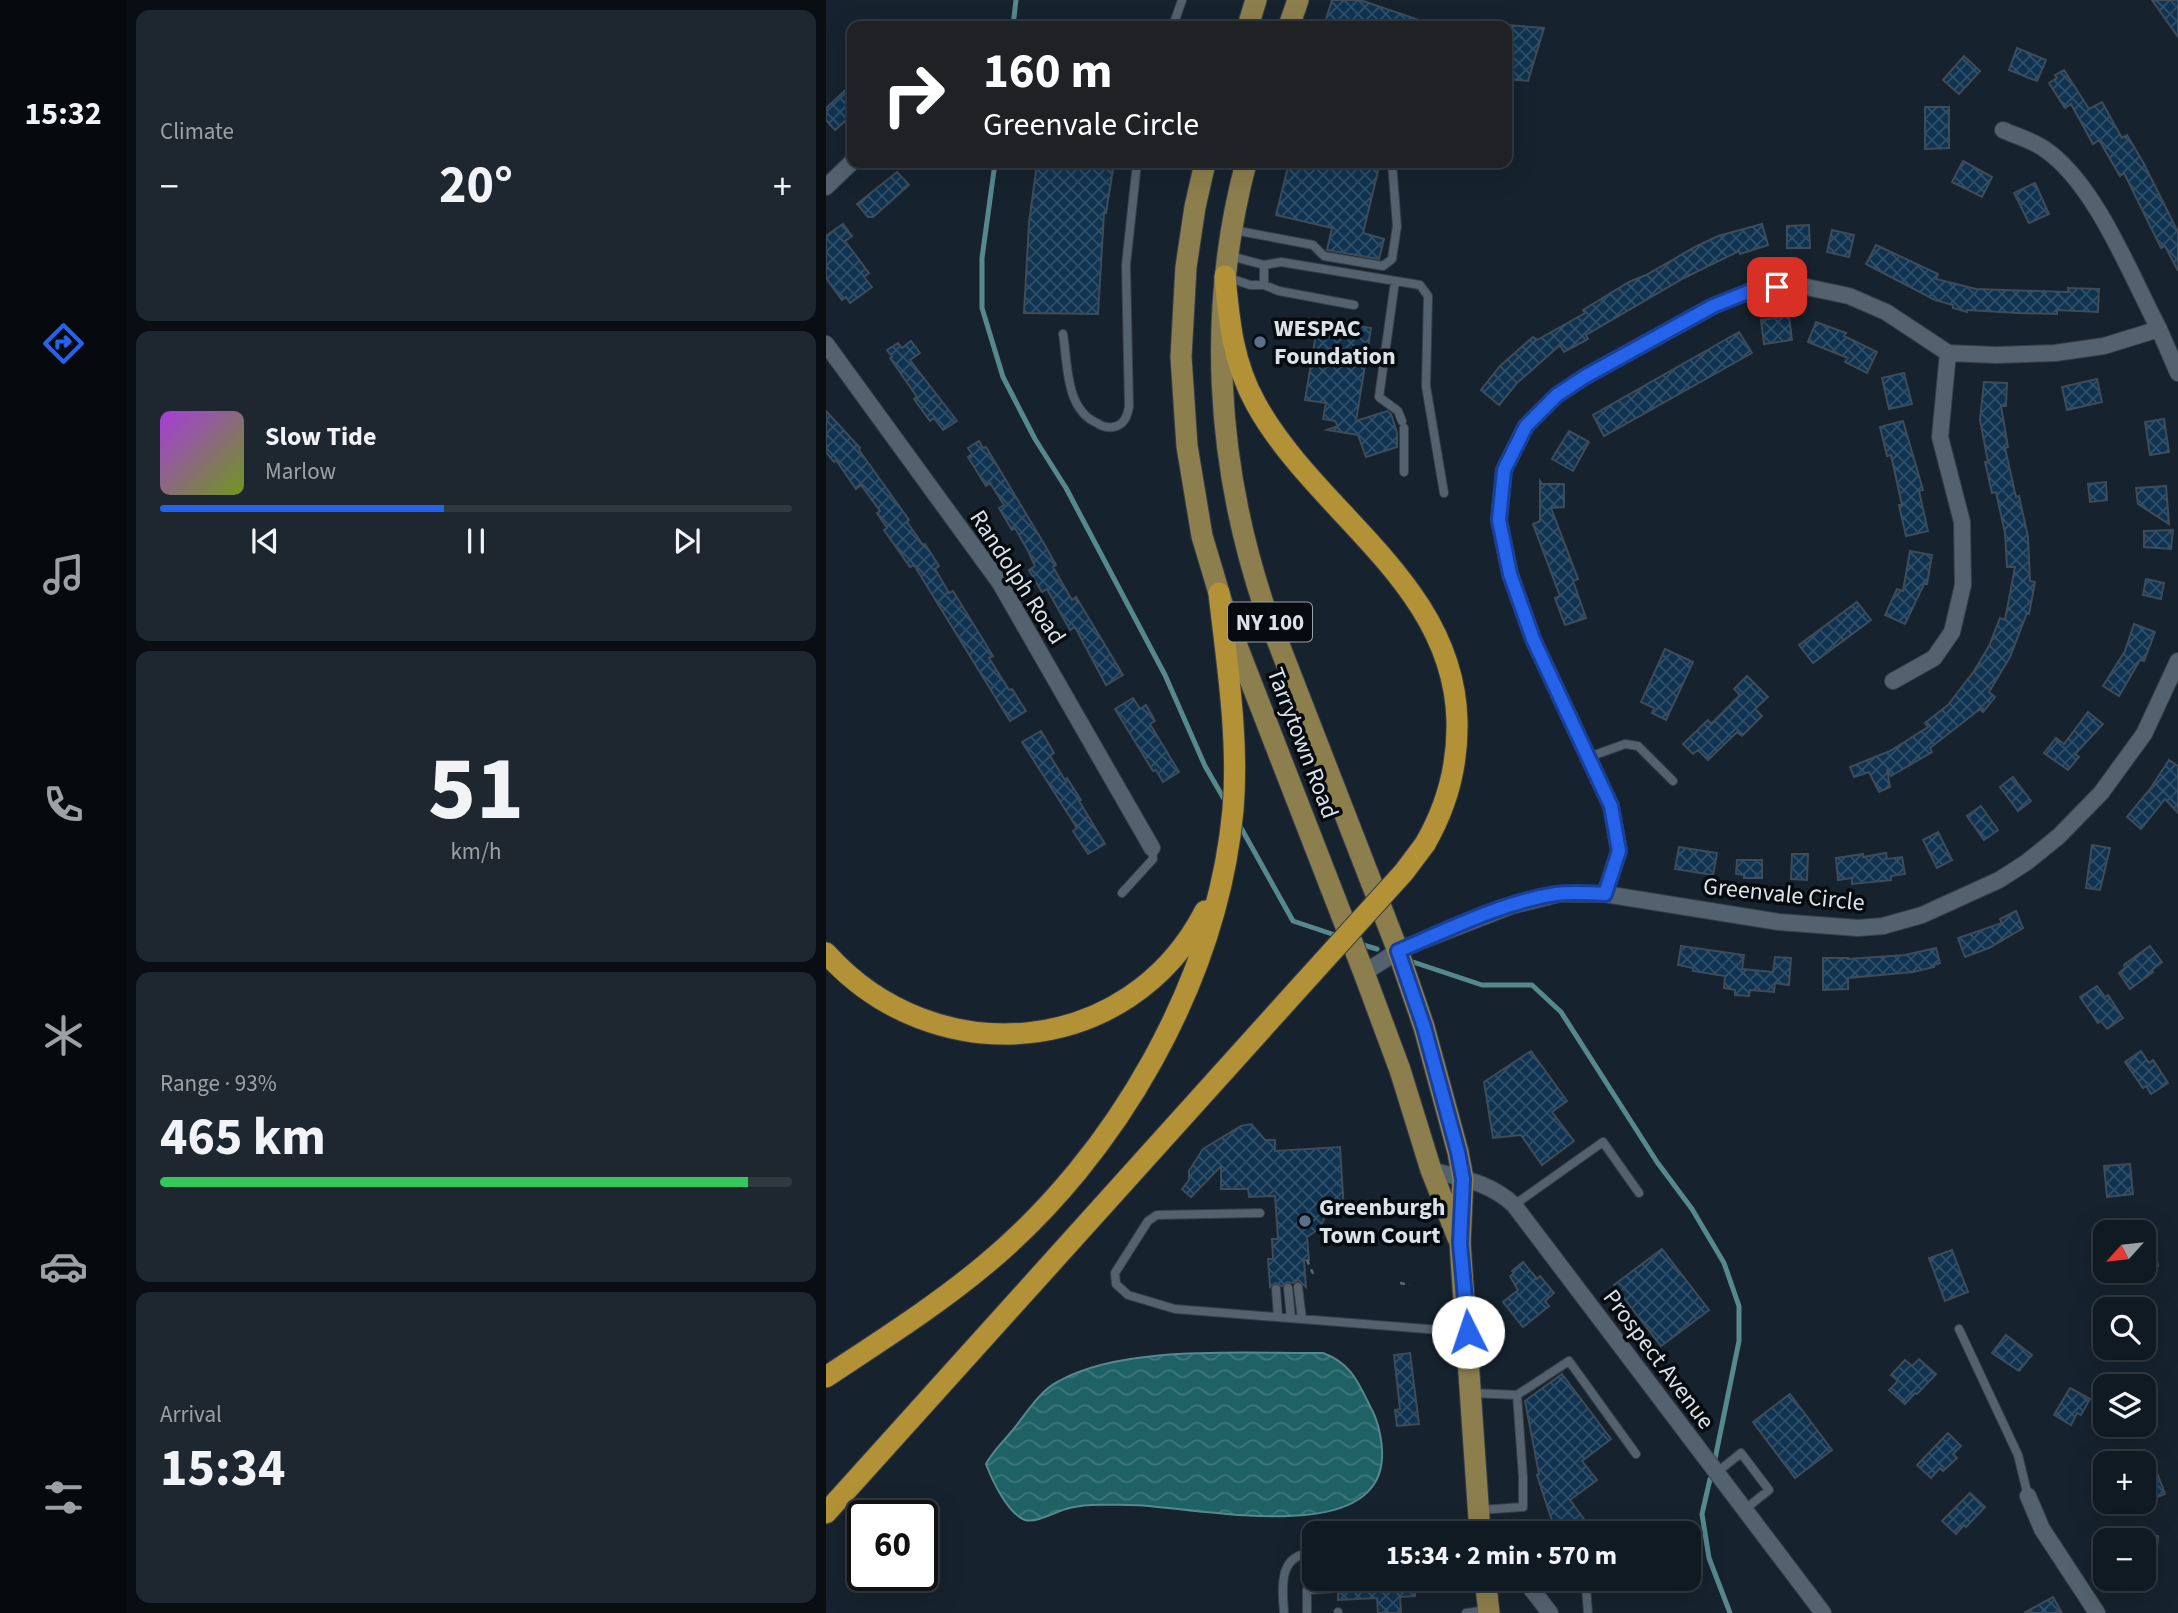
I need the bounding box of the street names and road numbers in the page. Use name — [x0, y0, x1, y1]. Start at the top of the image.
street label: Randolph Road — [961, 503, 1074, 651]
road number: NY 100 — [1228, 602, 1312, 642]
street label: Tarrytown Road — [1258, 663, 1347, 824]
street label: Greenvale Circle — [1701, 869, 1866, 920]
street label: Prospect Avenue — [1594, 1282, 1723, 1437]

